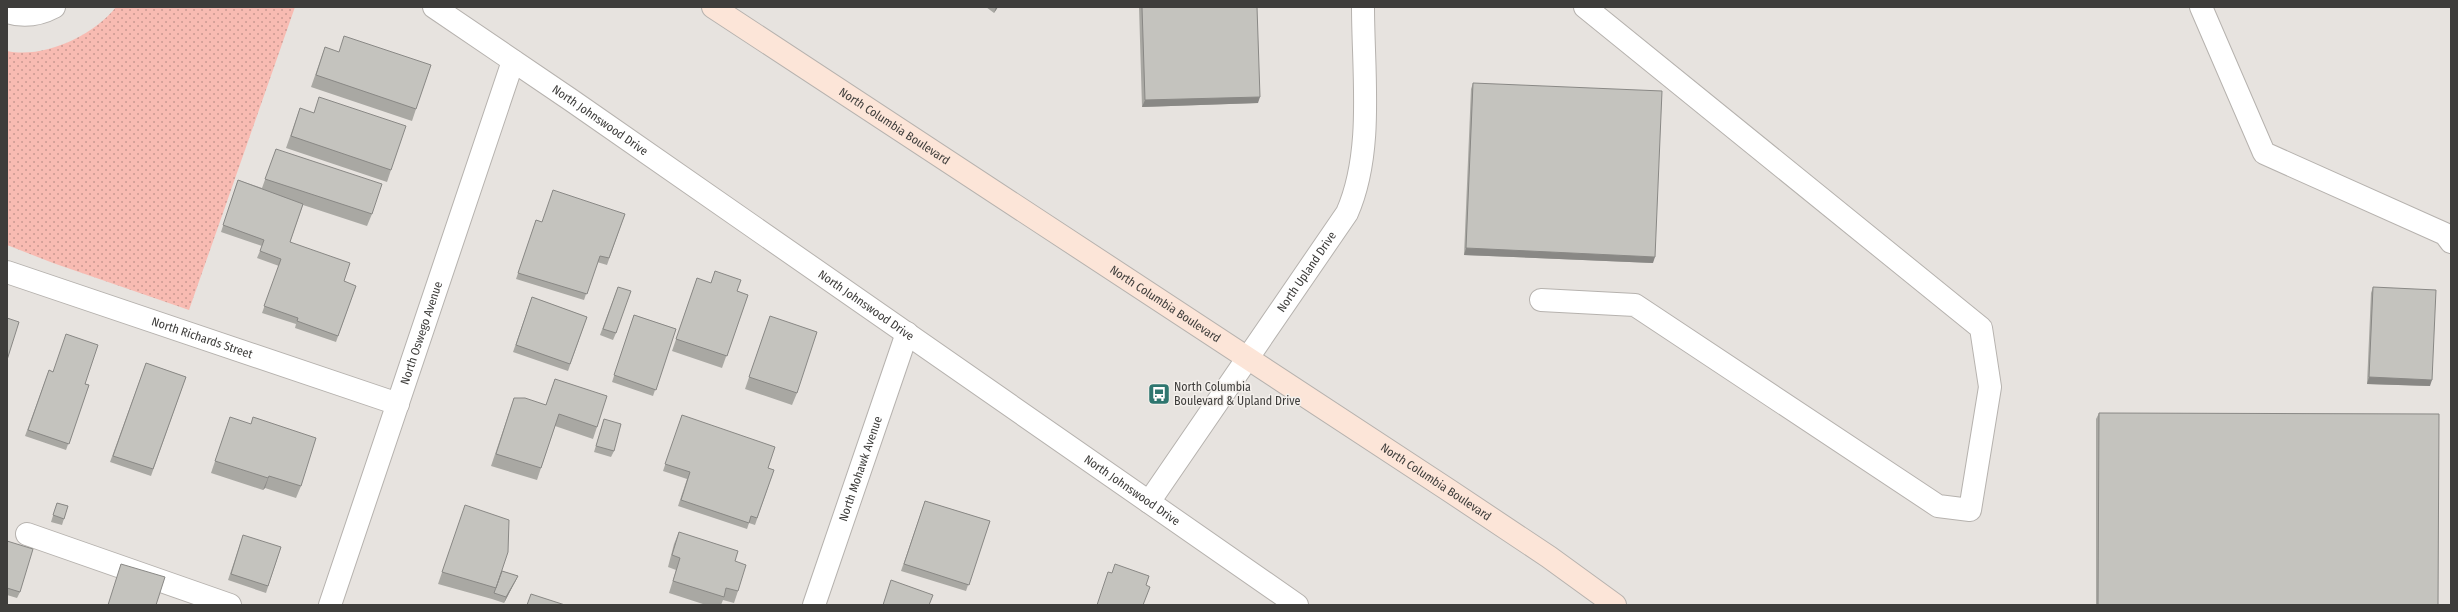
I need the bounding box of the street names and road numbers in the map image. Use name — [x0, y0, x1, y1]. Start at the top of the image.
street label: North Johnswood Drive — [549, 82, 651, 158]
street label: North Columbia Boulevard — [836, 85, 952, 167]
street label: North Upland Drive — [1274, 229, 1339, 315]
street label: North Columbia Boulevard — [1107, 263, 1223, 345]
street label: North Johnswood Drive — [816, 267, 917, 343]
street label: North Oswego Avenue — [398, 280, 445, 386]
street label: North Richards Street — [150, 314, 255, 361]
street label: North Mohawk Avenue — [836, 414, 885, 523]
street label: North Columbia Boulevard — [1378, 440, 1494, 523]
street label: North Johnswood Drive — [1081, 452, 1183, 528]

